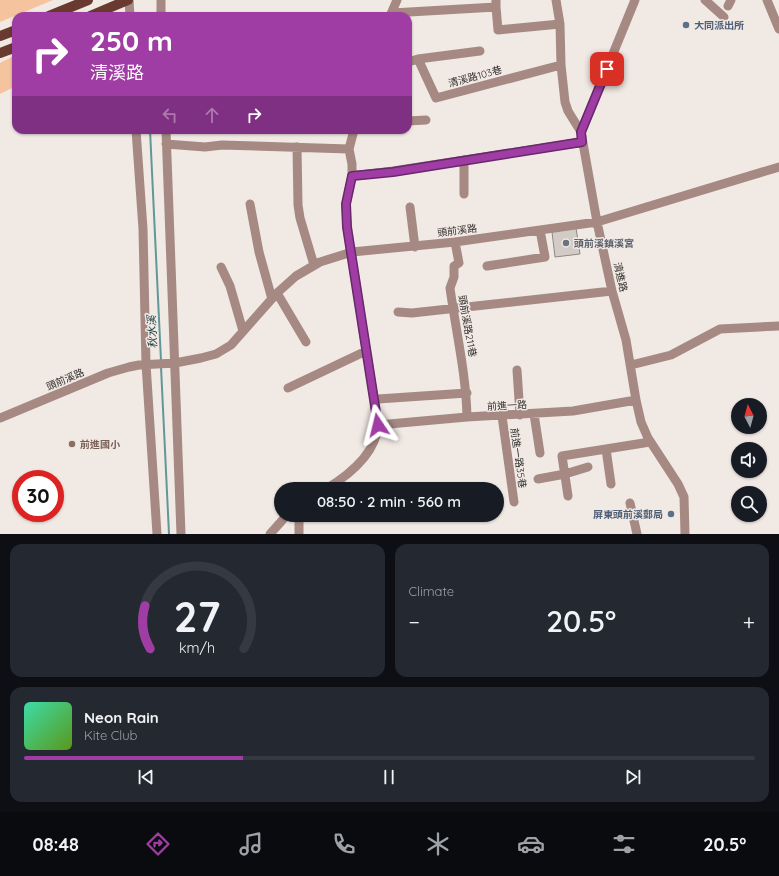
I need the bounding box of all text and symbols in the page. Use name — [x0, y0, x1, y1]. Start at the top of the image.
place label: 大同派出所 — [694, 19, 744, 32]
marker: 大同派出所 — [681, 20, 691, 30]
text: 250 m — [90, 23, 173, 58]
icon: right — [24, 28, 76, 80]
pin — [590, 52, 624, 86]
icon: arrive — [596, 58, 618, 80]
text: 清溪路 — [90, 61, 144, 84]
street label: 清溪路103巷 — [447, 63, 503, 90]
icon: left — [159, 104, 181, 126]
icon: ahead — [201, 104, 223, 126]
icon: right — [243, 104, 265, 126]
street label: 頭前溪路 — [436, 222, 478, 239]
place label: 頭前溪鎮溪宮 — [574, 237, 634, 250]
marker: 頭前溪鎮溪宮 — [561, 238, 571, 248]
street label: 清進路 — [611, 261, 630, 293]
street label: 頭前溪路211巷 — [456, 294, 479, 358]
water label: 秋水溪 — [144, 313, 160, 349]
street label: 頭前溪路 — [44, 366, 86, 393]
street label: 前進一路 — [487, 398, 527, 413]
north arrow — [731, 398, 767, 434]
map controls — [731, 398, 767, 522]
position arrow — [357, 404, 399, 446]
street label: 前進一路35巷 — [508, 427, 529, 489]
place label: 前進國小 — [80, 438, 121, 451]
marker: 前進國小 — [67, 439, 77, 449]
button: sound — [731, 442, 767, 478]
speed limit sign: 30 — [12, 470, 64, 522]
button: search — [731, 486, 767, 522]
text: 08:50 · 2 min · 560 m — [317, 492, 461, 511]
place label: 屏東頭前溪郵局 — [593, 508, 663, 521]
marker: 屏東頭前溪郵局 — [666, 509, 676, 519]
text: Climate — [409, 583, 454, 599]
text: 27 — [174, 589, 221, 641]
text: 20.5° — [546, 602, 616, 640]
text: − — [409, 608, 420, 636]
text: + — [743, 608, 755, 636]
text: km/h — [179, 638, 215, 656]
text: Neon Rain — [84, 708, 159, 727]
text: Kite Club — [84, 727, 137, 743]
icon: previous — [135, 766, 157, 788]
icon: pause — [378, 766, 400, 788]
icon: next — [622, 766, 644, 788]
icon: directions — [144, 830, 172, 858]
icon: music — [237, 830, 265, 858]
icon: phone — [330, 830, 358, 858]
icon: climate — [424, 830, 452, 858]
icon: car — [517, 830, 545, 858]
icon: filters — [610, 830, 638, 858]
text: 08:48 — [33, 833, 79, 856]
text: 20.5° — [703, 833, 746, 856]

